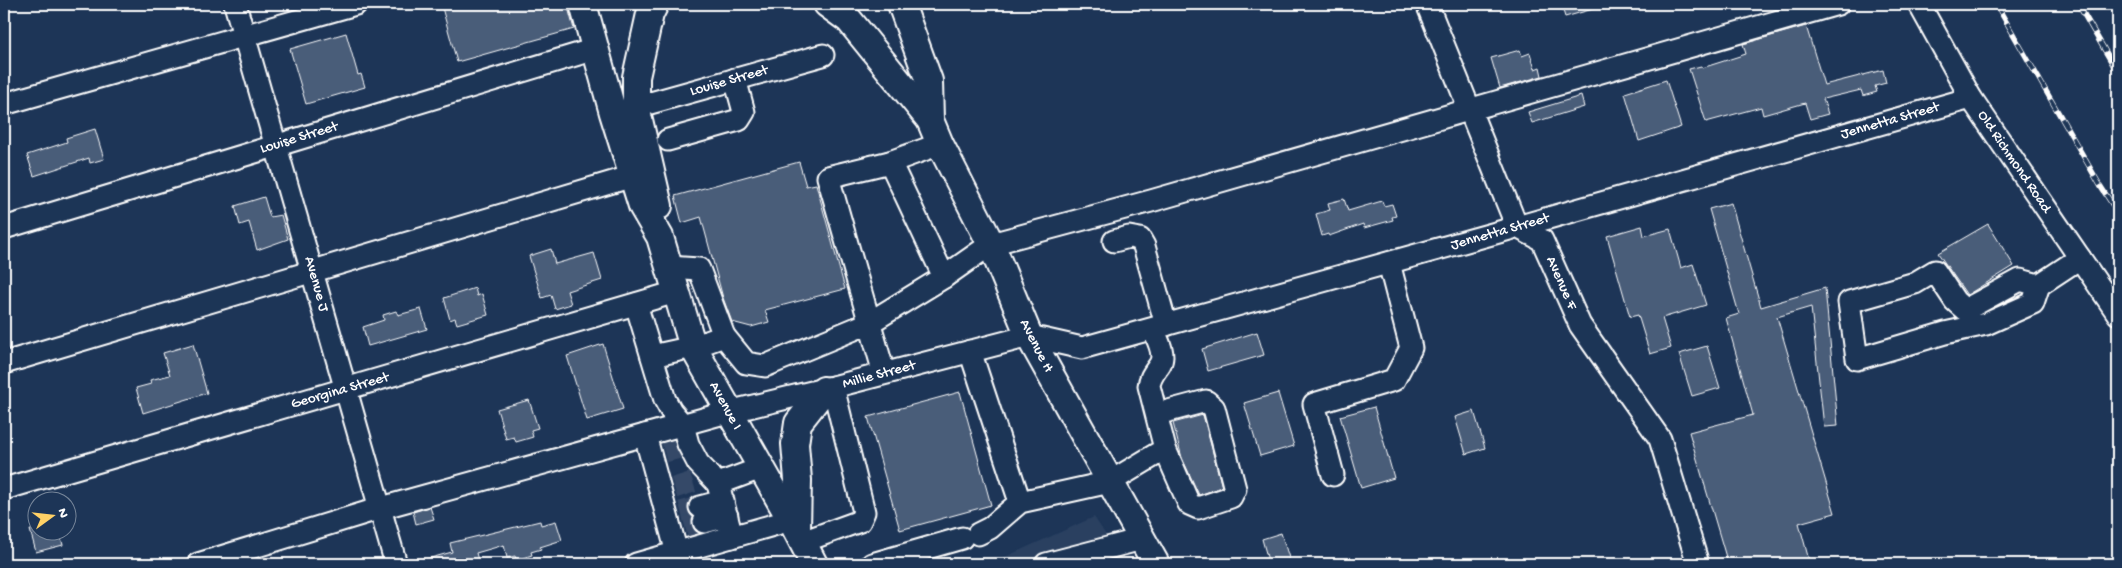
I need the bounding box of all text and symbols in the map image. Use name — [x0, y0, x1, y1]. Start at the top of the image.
street label: Louise Street — [688, 61, 772, 101]
street label: Jennetta Street — [1839, 98, 1943, 144]
street label: Old Richmond Road — [1973, 107, 2056, 218]
street label: Louise Street — [258, 117, 342, 158]
street label: Jennetta Street — [1449, 209, 1553, 255]
street label: Avenue J — [300, 254, 333, 315]
street label: Avenue F — [1541, 254, 1581, 314]
street label: Avenue H — [1015, 316, 1057, 376]
street label: Millie Street — [841, 356, 919, 393]
street label: Georgina Street — [289, 368, 393, 414]
street label: Avenue I — [704, 379, 746, 433]
north arrow — [28, 490, 78, 540]
text: N — [53, 507, 72, 520]

